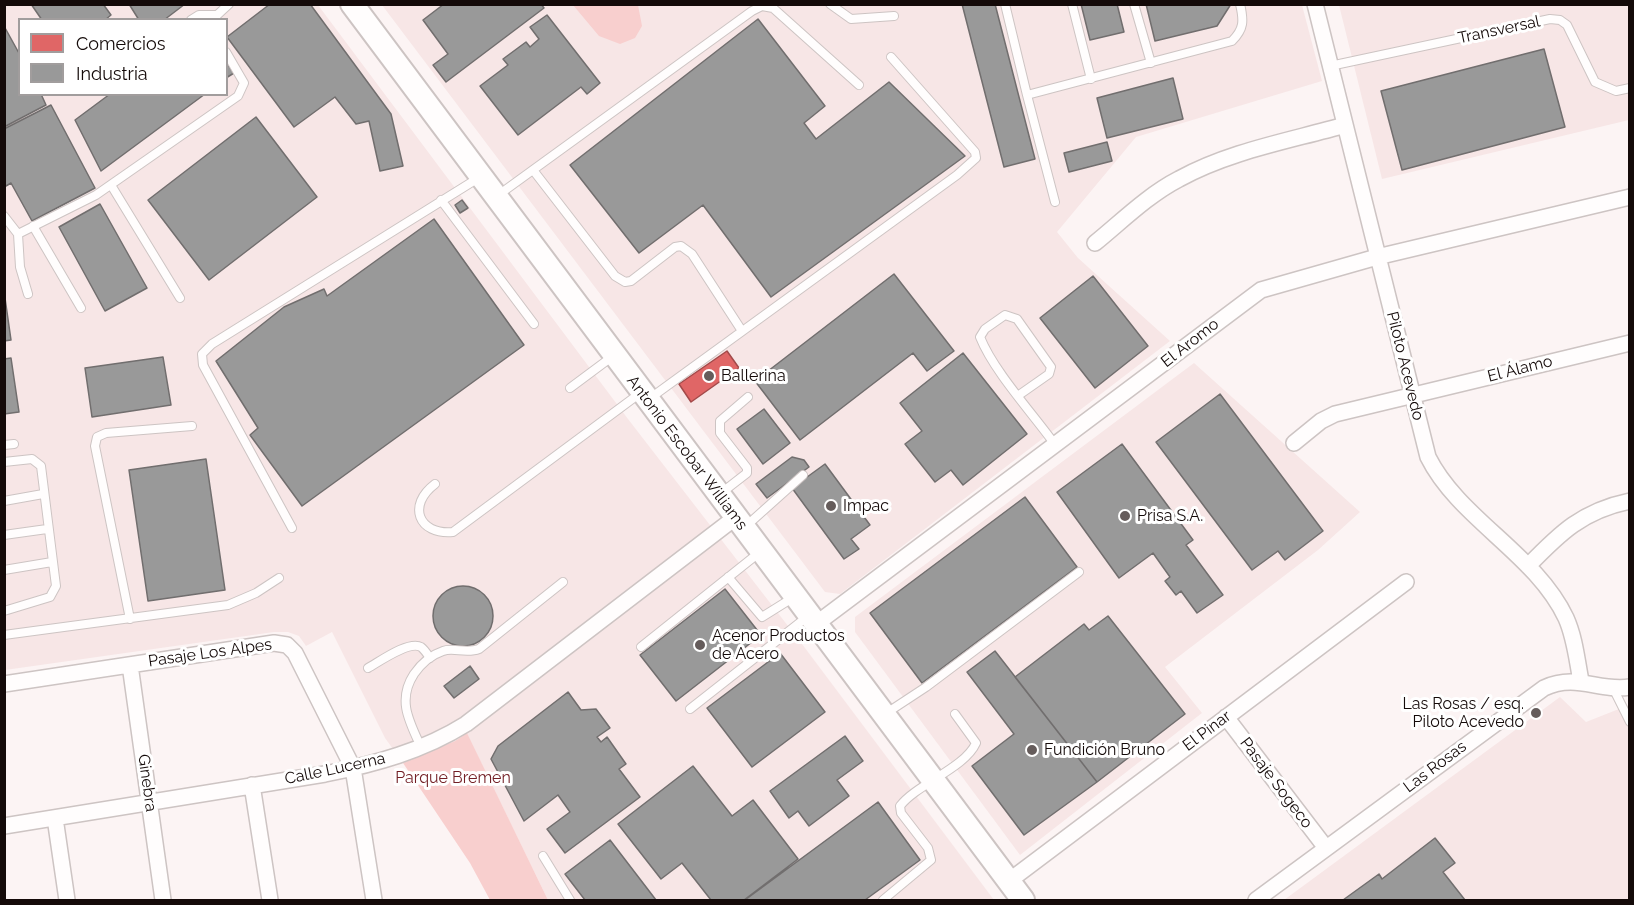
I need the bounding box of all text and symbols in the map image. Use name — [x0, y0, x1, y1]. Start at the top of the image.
street label: Transversal — [1456, 12, 1542, 48]
legend — [18, 18, 228, 96]
text: Comercios — [76, 33, 165, 54]
text: Industria — [76, 63, 148, 84]
street label: Piloto Acevedo — [1382, 310, 1428, 422]
street label: El Aromo — [1157, 314, 1223, 372]
street label: El Álamo — [1486, 352, 1554, 386]
place label: Ballerina — [721, 366, 786, 386]
marker: Ballerina — [702, 369, 716, 383]
street label: Antonio Escobar Williams — [623, 372, 751, 534]
place label: Impac — [843, 496, 889, 516]
marker: Impac — [824, 499, 838, 513]
place label: Prisa S.A. — [1137, 506, 1203, 526]
marker: Prisa S.A. — [1118, 509, 1132, 523]
place label: Acenor Productos de Acero — [712, 626, 845, 664]
street label: Pasaje Los Alpes — [147, 635, 273, 671]
marker: Acenor Productos de Acero — [693, 638, 707, 652]
place label: Las Rosas / esq. Piloto Acevedo — [1402, 694, 1524, 732]
marker: Las Rosas / esq. Piloto Acevedo — [1529, 706, 1543, 720]
street label: El Pinar — [1179, 707, 1235, 755]
street label: Pasaje Sogeco — [1236, 734, 1316, 832]
street label: Las Rosas — [1400, 737, 1470, 797]
place label: Fundición Bruno — [1044, 740, 1165, 760]
marker: Fundición Bruno — [1025, 743, 1039, 757]
street label: Calle Lucerna — [283, 749, 387, 789]
street label: Ginebra — [133, 753, 161, 813]
park label: Parque Bremen — [395, 768, 511, 788]

